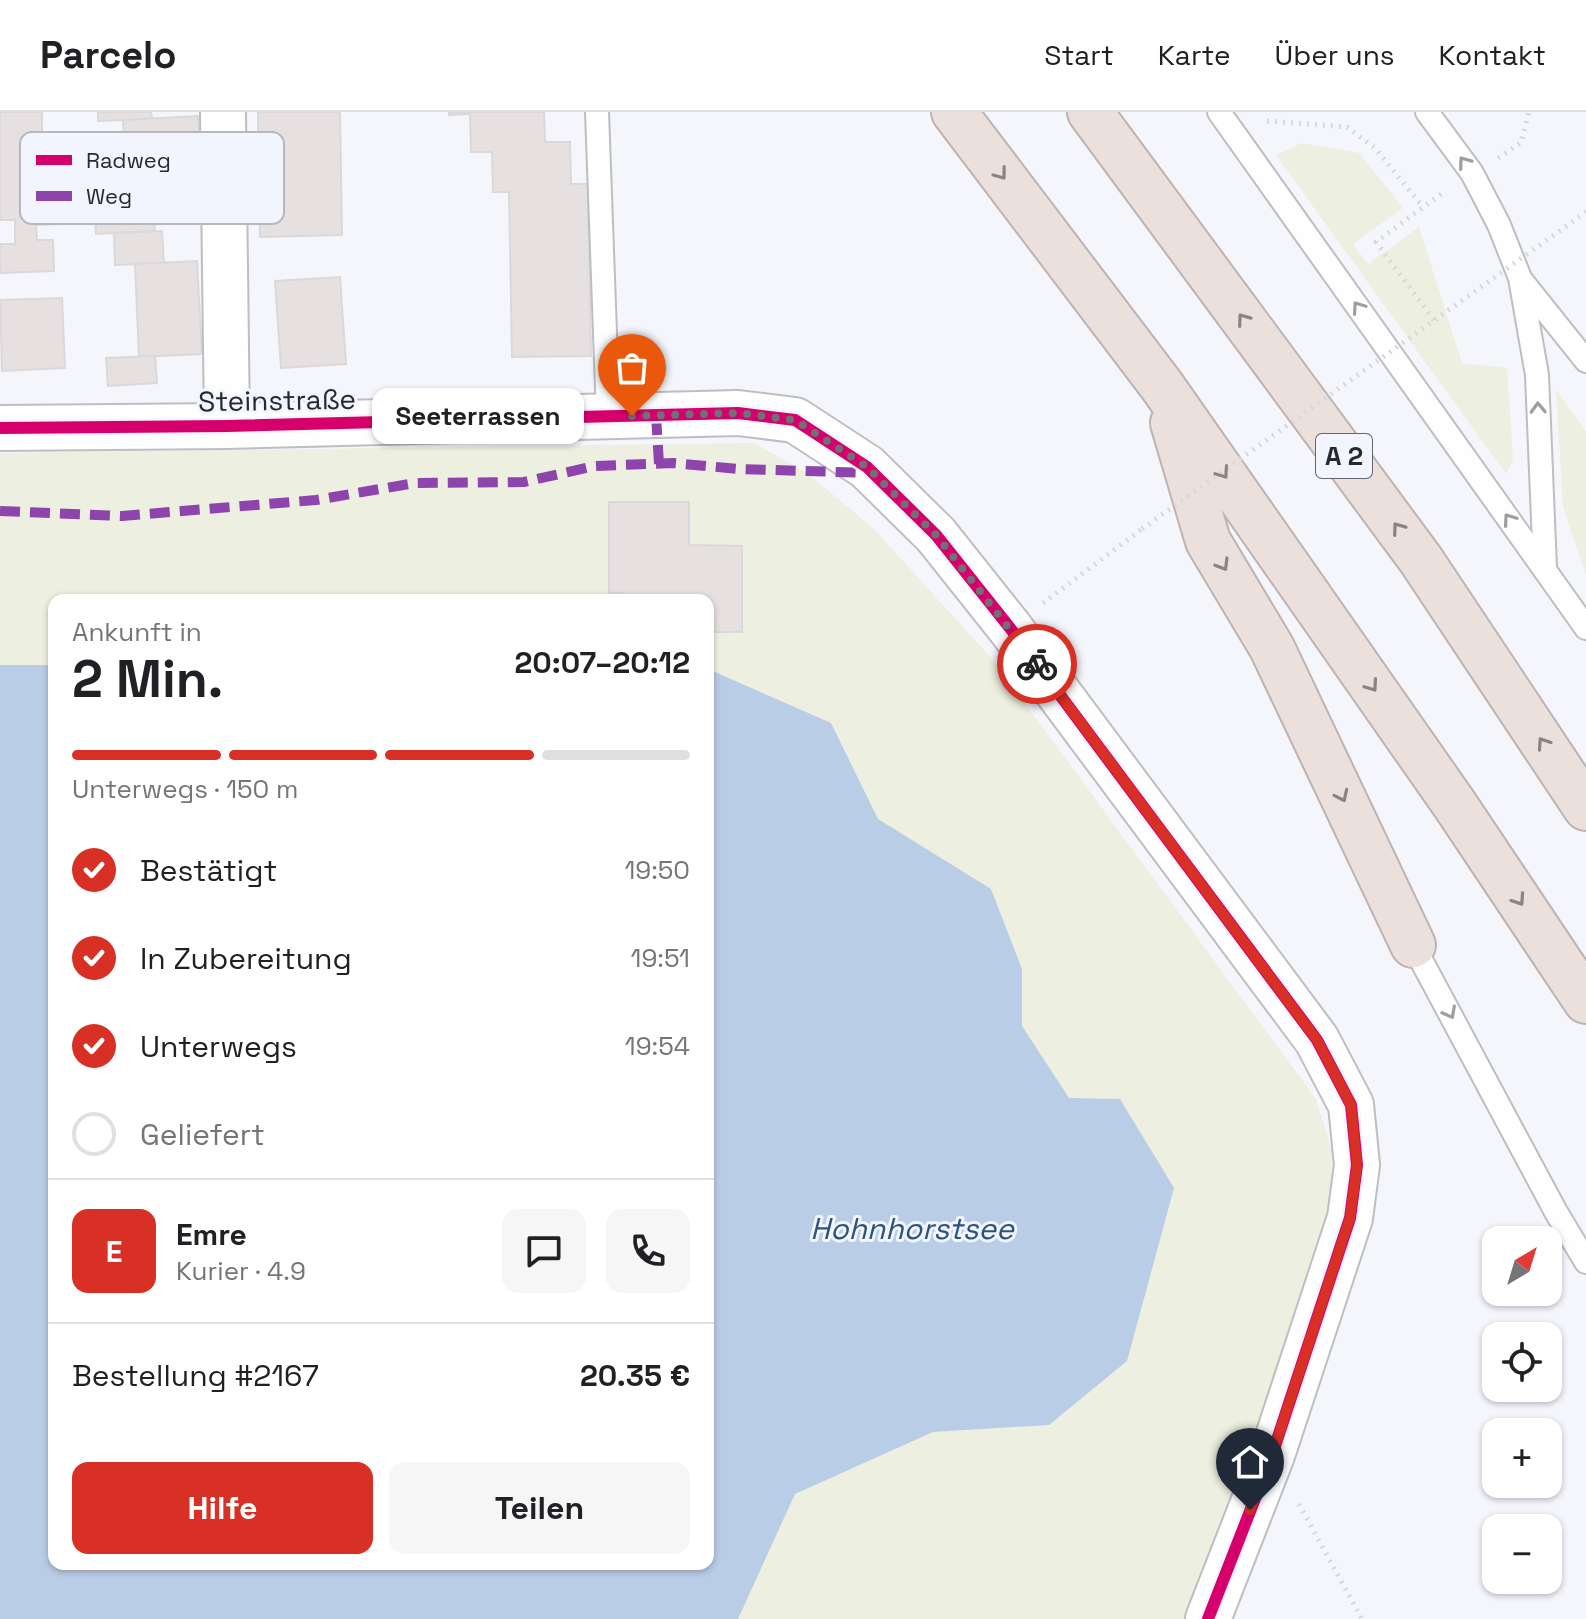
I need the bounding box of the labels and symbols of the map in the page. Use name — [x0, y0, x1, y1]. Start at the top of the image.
legend — [20, 132, 284, 224]
text: Radweg — [86, 146, 171, 174]
one-way arrow — [1459, 157, 1474, 171]
one-way arrow — [991, 165, 1005, 180]
text: Weg — [86, 182, 132, 210]
one-way arrow — [1353, 301, 1368, 316]
one-way arrow — [1238, 313, 1253, 327]
pin — [598, 334, 666, 416]
street label: Steinstraße — [198, 381, 356, 419]
callout: Seeterrassen — [372, 388, 584, 444]
one-way arrow — [1530, 401, 1547, 414]
road number: A 2 — [1316, 434, 1372, 478]
one-way arrow — [1213, 464, 1228, 479]
one-way arrow — [1504, 513, 1519, 527]
one-way arrow — [1393, 522, 1407, 536]
one-way arrow — [1213, 556, 1228, 571]
courier — [997, 624, 1077, 704]
one-way arrow — [1362, 678, 1377, 692]
one-way arrow — [1538, 738, 1553, 752]
one-way arrow — [1332, 788, 1348, 802]
one-way arrow — [1509, 892, 1524, 906]
one-way arrow — [1440, 1005, 1455, 1020]
water label: Hohnhorstsee — [810, 1209, 1015, 1248]
north arrow — [1482, 1226, 1562, 1306]
pin — [1216, 1428, 1284, 1510]

